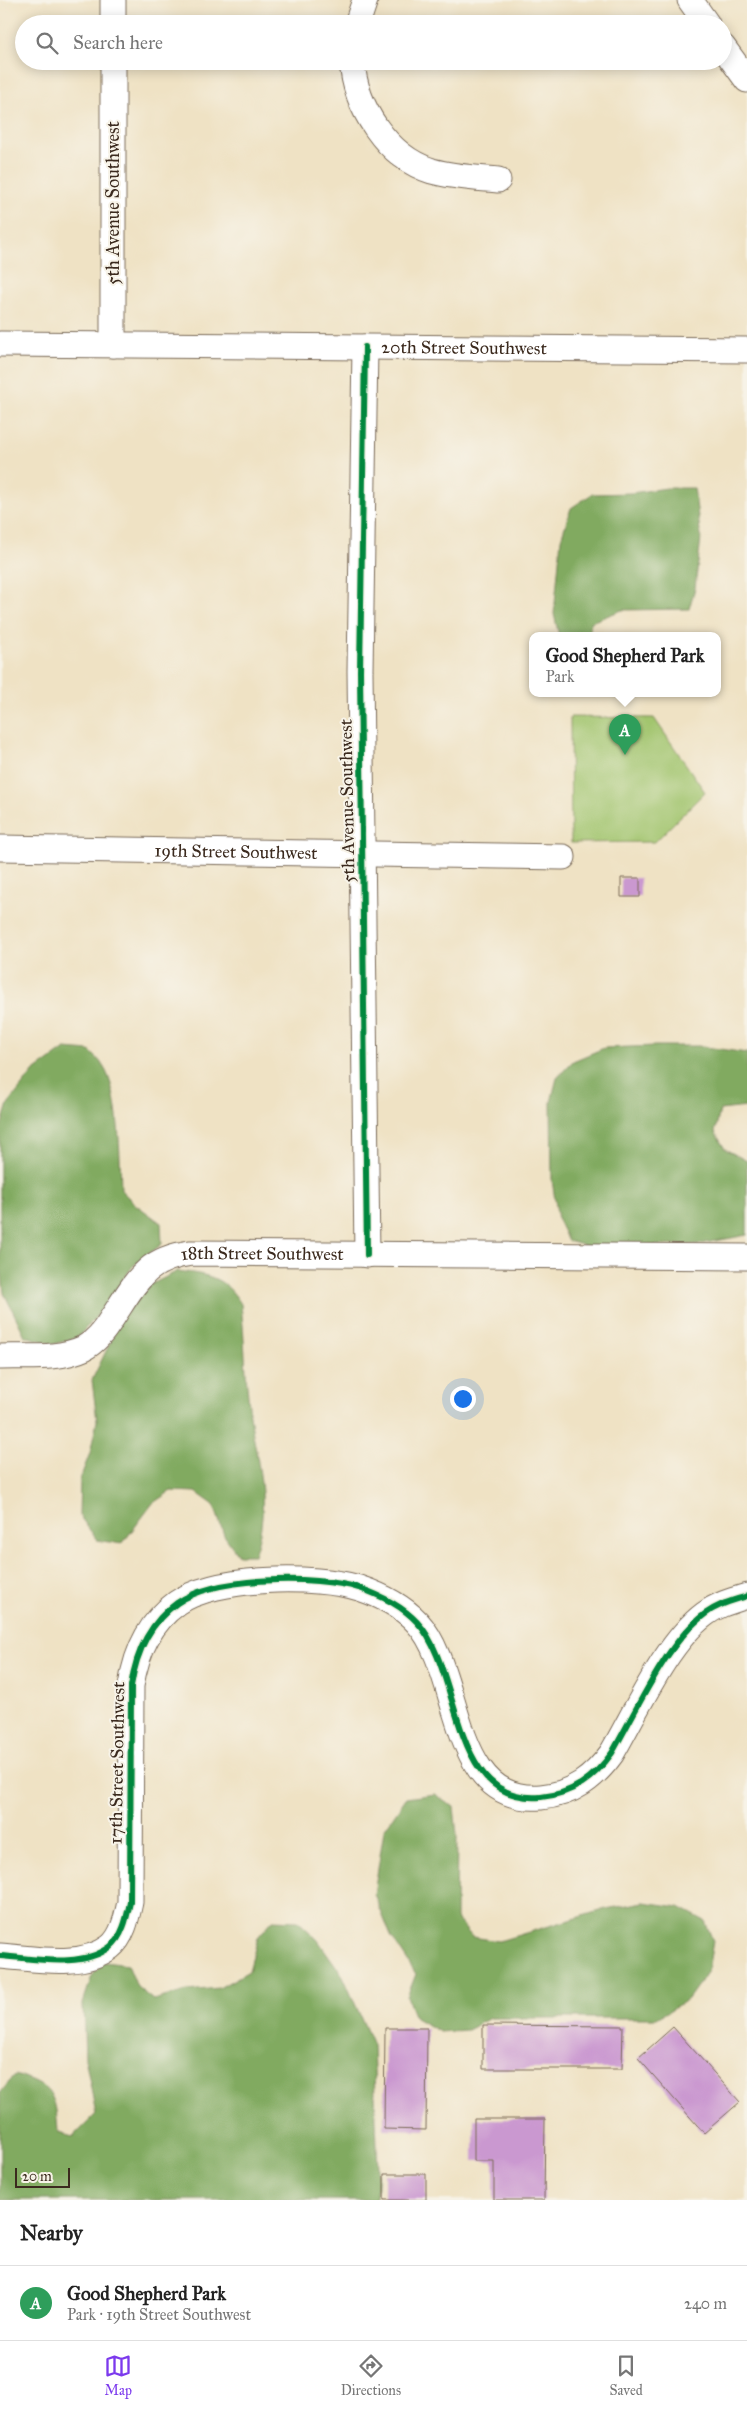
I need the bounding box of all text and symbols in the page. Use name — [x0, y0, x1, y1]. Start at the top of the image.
search box — [15, 15, 732, 70]
icon: search — [33, 29, 61, 57]
text: Search here — [73, 31, 163, 54]
street label: 5th Avenue Southwest — [102, 120, 124, 285]
street label: 20th Street Southwest — [381, 336, 548, 359]
popup — [529, 632, 721, 697]
text: Good Shepherd Park — [545, 644, 705, 667]
text: Park — [545, 667, 574, 686]
pin: A — [609, 714, 641, 755]
street label: 5th Avenue Southwest — [335, 718, 359, 883]
street label: 19th Street Southwest — [154, 839, 318, 864]
street label: 18th Street Southwest — [179, 1242, 344, 1266]
your location — [450, 1386, 476, 1412]
street label: 17th Street Southwest — [105, 1681, 129, 1845]
scale bar — [15, 2165, 70, 2188]
text: 20 m — [22, 2168, 52, 2185]
text: Nearby — [20, 2220, 83, 2246]
text: Good Shepherd Park — [67, 2282, 226, 2305]
text: A — [31, 2294, 41, 2313]
text: 240 m — [684, 2294, 727, 2313]
text: Park · 19th Street Southwest — [67, 2305, 251, 2324]
tab: Map — [104, 2352, 132, 2399]
tab: Directions — [341, 2352, 401, 2399]
tab: Saved — [610, 2352, 643, 2399]

